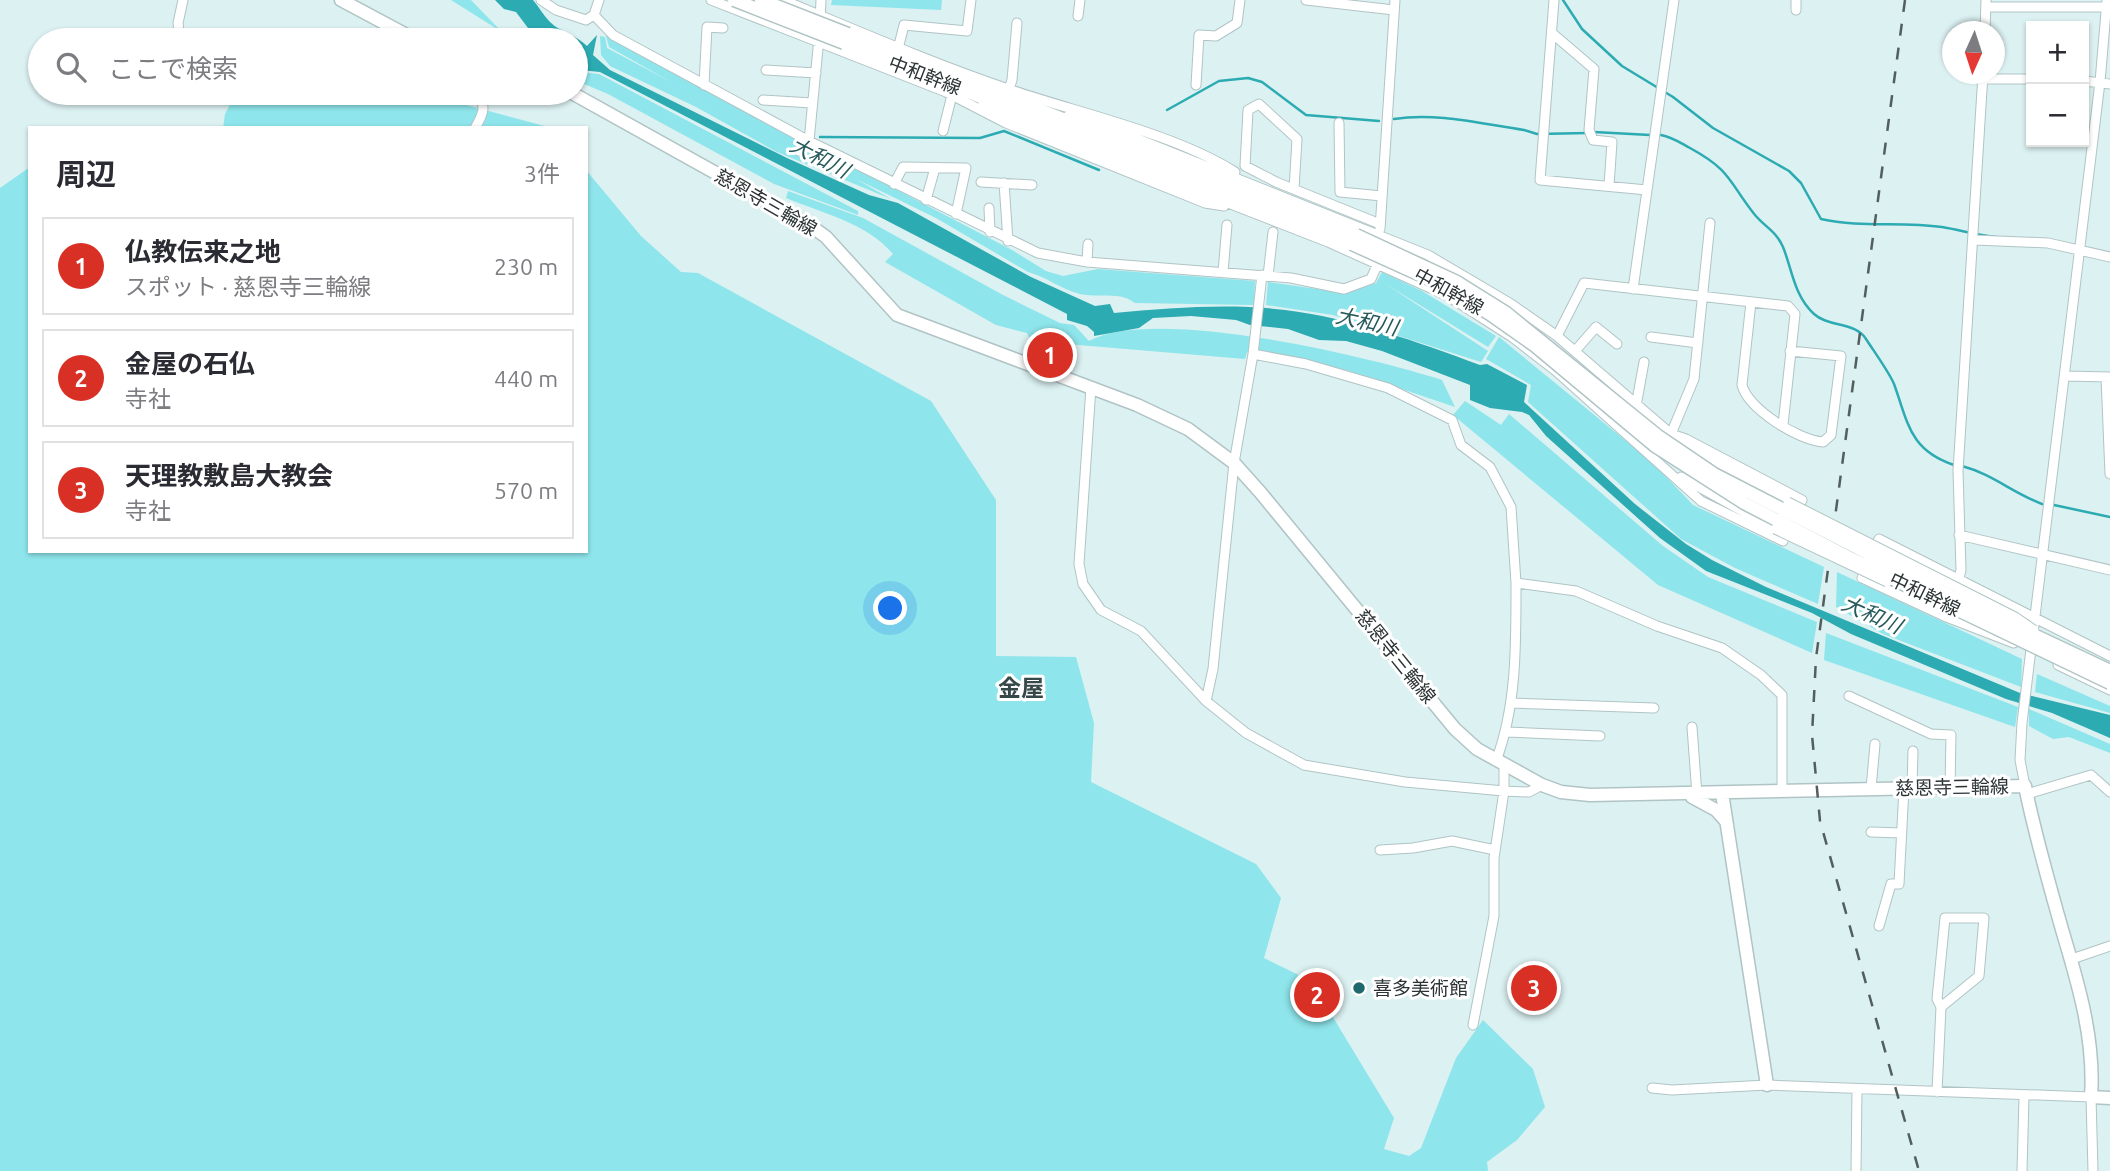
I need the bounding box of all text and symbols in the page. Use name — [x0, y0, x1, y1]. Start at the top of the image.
north arrow — [1942, 21, 2005, 84]
map controls — [2026, 21, 2089, 147]
button: + — [2026, 21, 2089, 84]
search box — [28, 28, 588, 105]
icon: search — [52, 48, 90, 86]
street label: 中和幹線 — [886, 51, 964, 99]
text: ここで検索 — [108, 54, 238, 83]
button: − — [2026, 84, 2089, 147]
water label: 大和川 — [786, 132, 855, 183]
text: 周辺 — [56, 157, 116, 191]
text: 3件 — [524, 161, 560, 186]
street label: 慈恩寺三輪線 — [711, 164, 821, 240]
text: 仏教伝来之地 — [125, 237, 281, 266]
text: 1 — [75, 254, 87, 279]
text: 230 m — [494, 254, 558, 279]
street label: 中和幹線 — [1410, 263, 1488, 319]
text: スポット · 慈恩寺三輪線 — [125, 274, 371, 299]
water label: 大和川 — [1334, 303, 1402, 340]
pin: 1 — [1027, 329, 1073, 381]
text: 金屋の石仏 — [125, 349, 255, 378]
text: 2 — [75, 366, 87, 391]
text: 440 m — [494, 366, 558, 391]
text: 寺社 — [125, 386, 171, 411]
text: 天理教敷島大教会 — [125, 461, 333, 490]
text: 3 — [75, 478, 87, 503]
text: 570 m — [494, 478, 558, 503]
text: 寺社 — [125, 498, 171, 523]
street label: 中和幹線 — [1886, 567, 1964, 621]
water label: 大和川 — [1838, 590, 1907, 639]
your location — [873, 591, 907, 625]
street label: 慈恩寺三輪線 — [1352, 605, 1440, 707]
district label: 金屋 — [998, 675, 1044, 700]
street label: 慈恩寺三輪線 — [1895, 775, 2009, 799]
pin: 3 — [1511, 962, 1557, 1014]
pin: 2 — [1294, 969, 1340, 1021]
place label: 喜多美術館 — [1373, 977, 1468, 999]
marker: 喜多美術館 — [1351, 980, 1367, 996]

